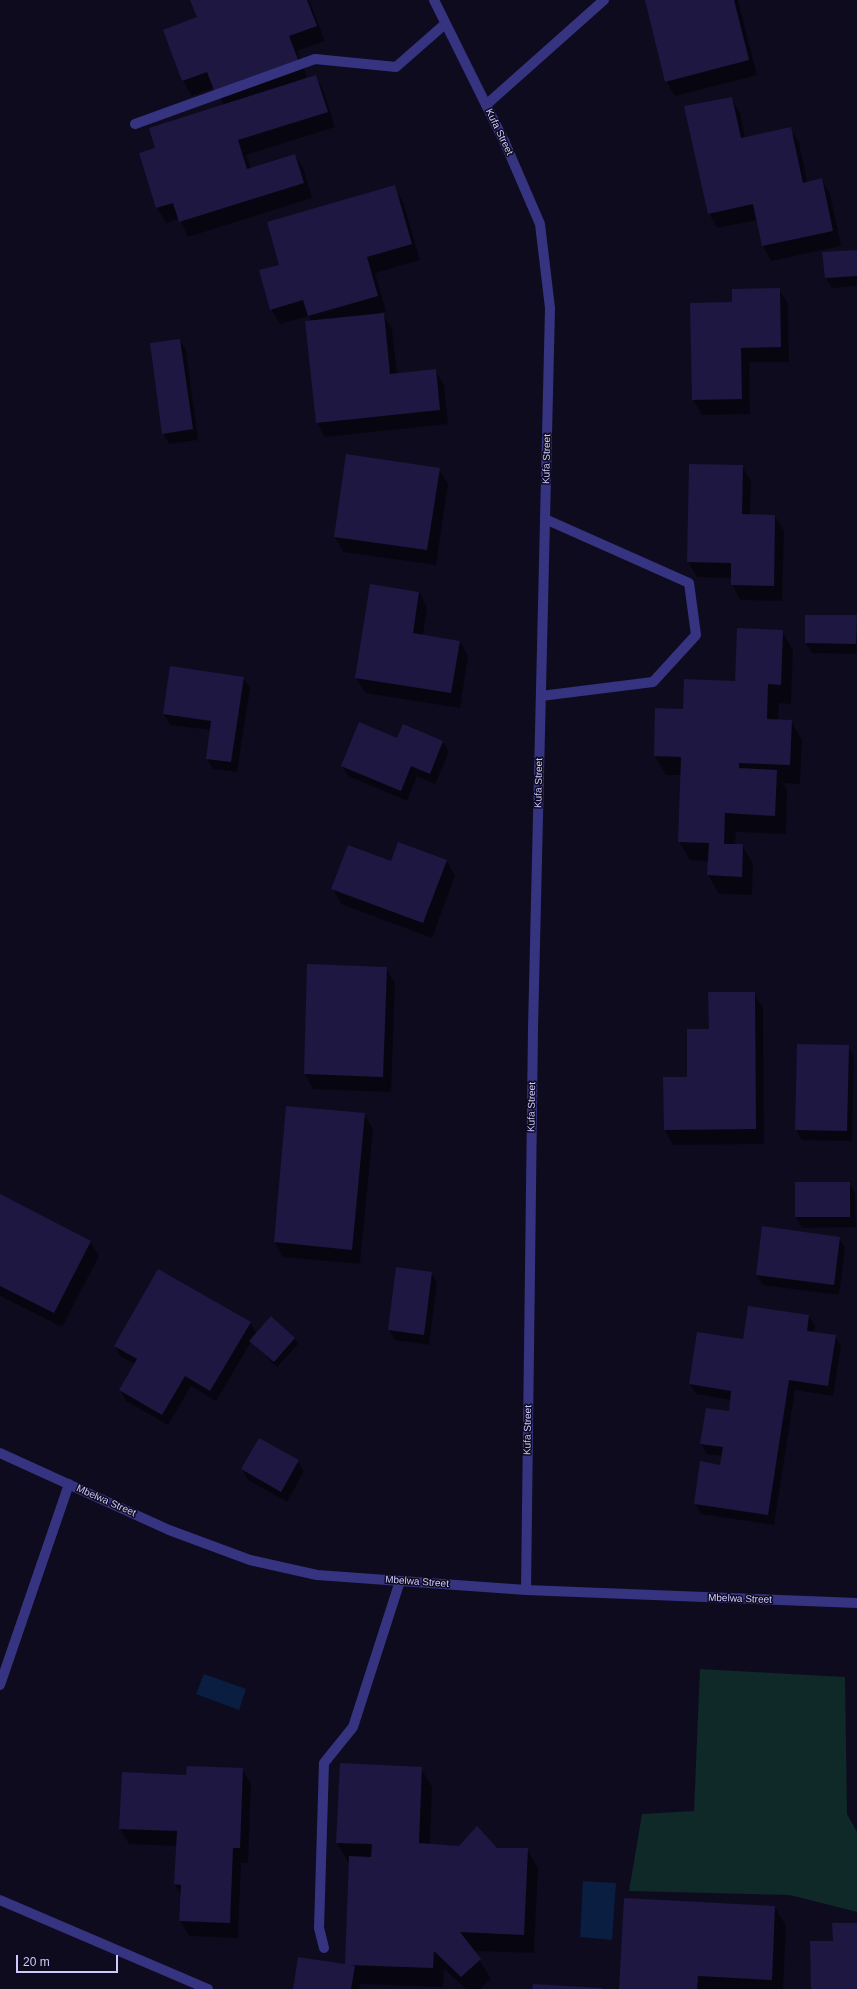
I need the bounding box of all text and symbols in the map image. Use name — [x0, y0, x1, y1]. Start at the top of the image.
street label: Kufa Street — [483, 107, 515, 157]
street label: Kufa Street — [541, 434, 553, 484]
street label: Kufa Street — [533, 758, 545, 808]
street label: Kufa Street — [526, 1082, 538, 1132]
street label: Kufa Street — [522, 1405, 534, 1455]
street label: Mbelwa Street — [74, 1483, 138, 1519]
street label: Mbelwa Street — [385, 1574, 449, 1590]
street label: Mbelwa Street — [708, 1592, 772, 1606]
scale bar — [18, 1947, 120, 1973]
text: 20 m — [23, 1955, 50, 1969]

